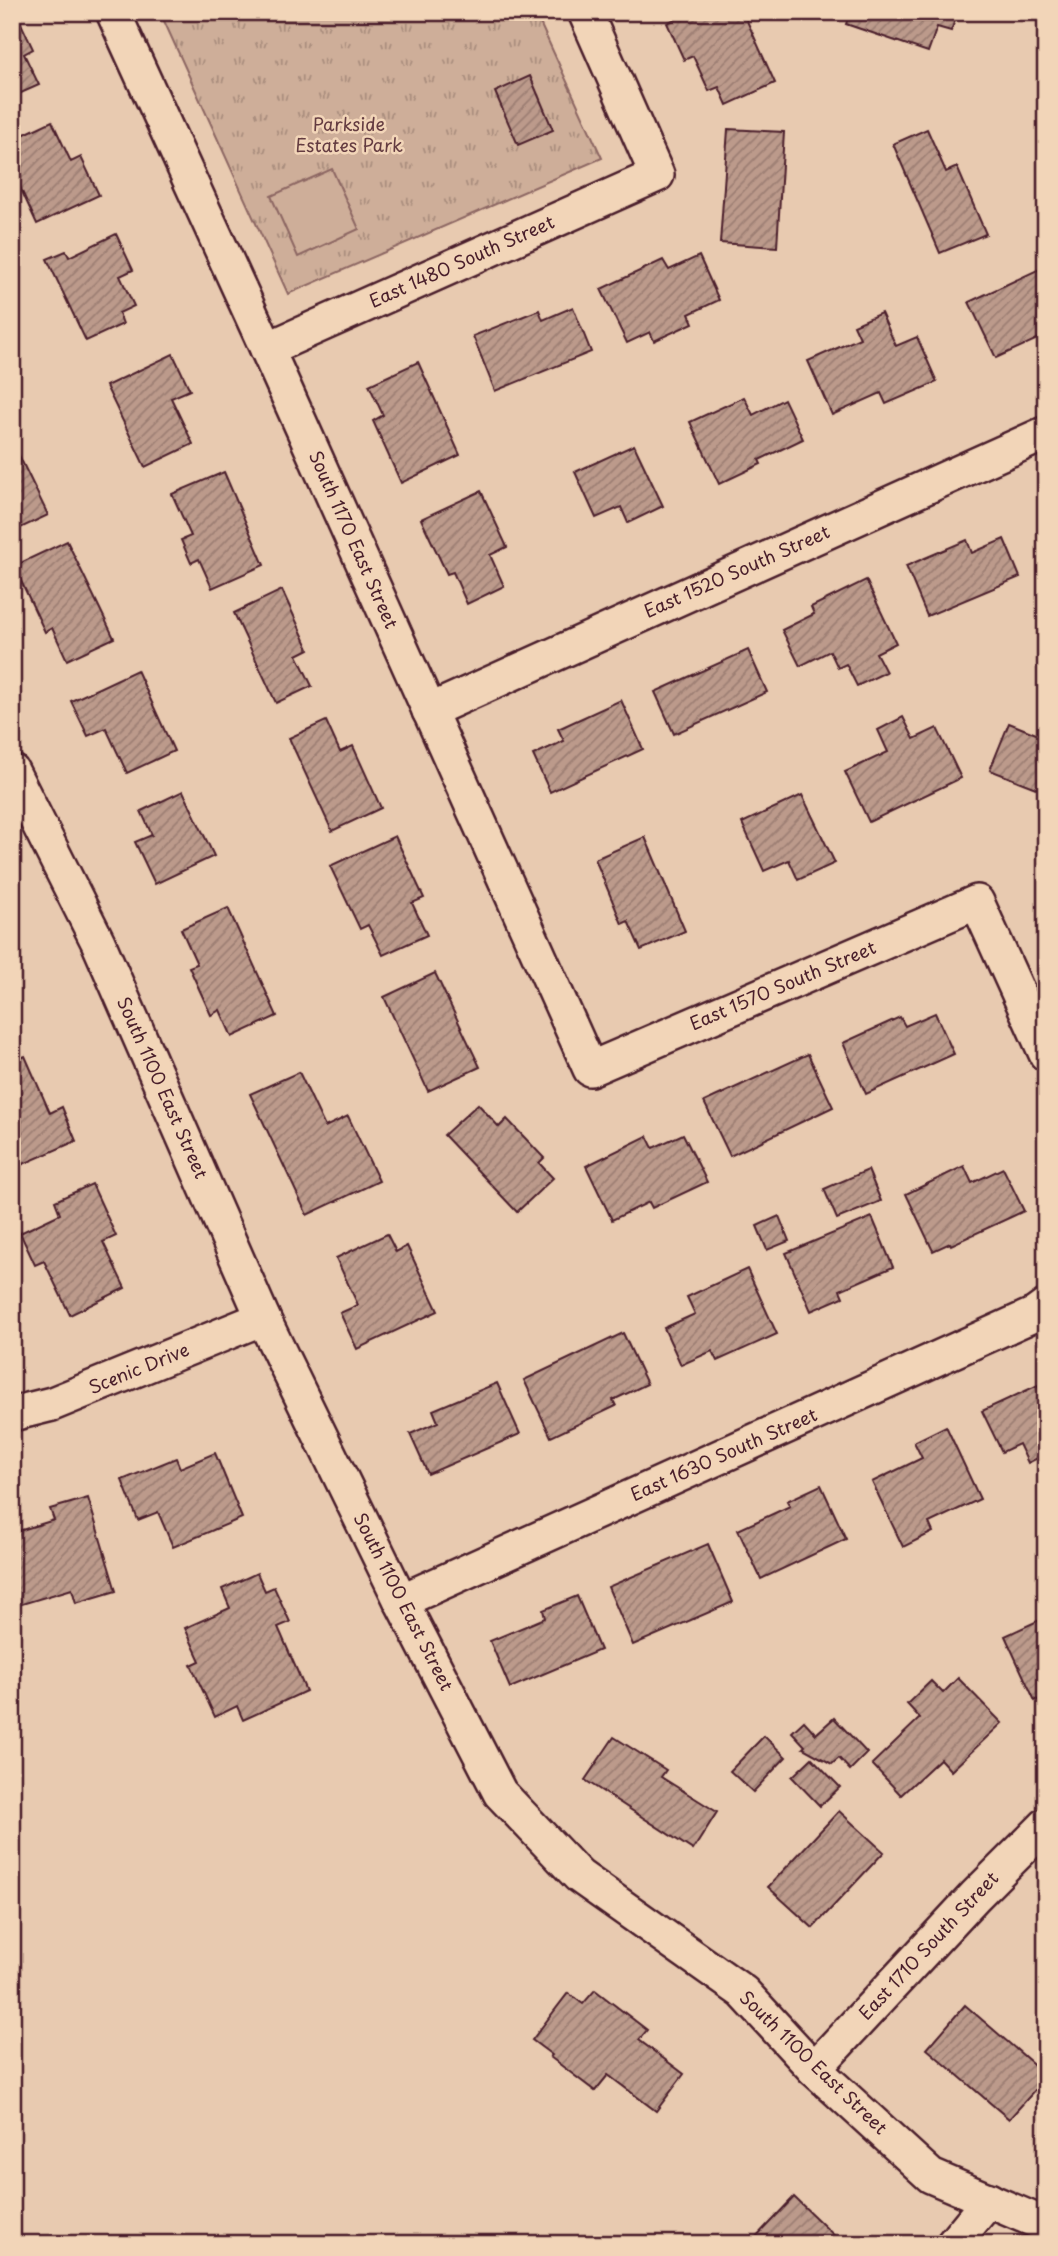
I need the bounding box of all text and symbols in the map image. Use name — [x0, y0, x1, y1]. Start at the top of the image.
park label: Parkside Estates Park — [295, 110, 403, 158]
street label: East 1480 South Street — [364, 208, 558, 314]
street label: South 1170 East Street — [303, 446, 406, 633]
street label: East 1520 South Street — [639, 517, 834, 624]
street label: East 1570 South Street — [685, 933, 880, 1036]
street label: South 1100 East Street — [111, 992, 216, 1183]
street label: Scenic Drive — [84, 1335, 193, 1400]
street label: East 1630 South Street — [626, 1400, 821, 1507]
street label: South 1100 East Street — [348, 1508, 461, 1695]
street label: East 1710 South Street — [852, 1865, 1004, 2025]
street label: South 1100 East Street — [734, 1984, 894, 2140]

